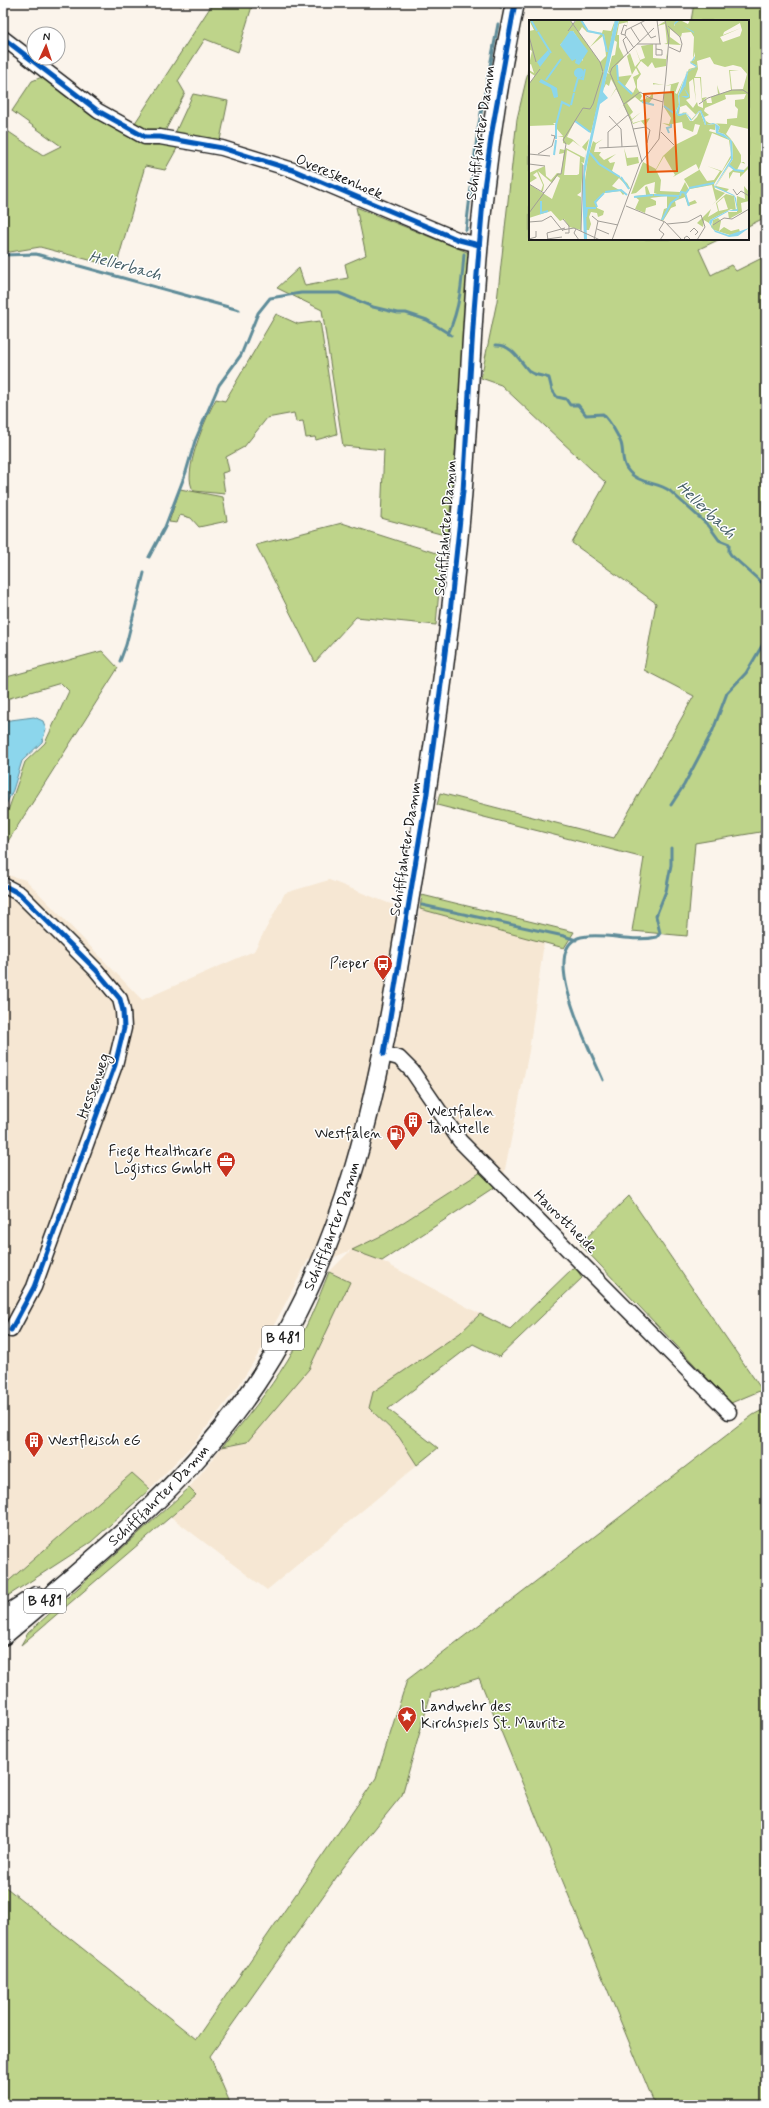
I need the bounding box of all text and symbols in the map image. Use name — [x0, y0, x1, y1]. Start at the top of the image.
inset map — [529, 20, 749, 240]
north arrow — [26, 26, 66, 66]
text: N — [42, 30, 50, 44]
street label: Schifffahrter Damm — [462, 64, 500, 202]
street label: Overeskenhoek — [292, 150, 386, 205]
water label: Hellerbach — [86, 246, 164, 286]
street label: Schifffahrter Damm — [430, 459, 462, 597]
water label: Hellerbach — [672, 477, 740, 544]
street label: Schifffahrter Damm — [385, 780, 427, 918]
bus stop icon: Pieper — [372, 953, 394, 981]
place label: Pieper — [330, 954, 369, 974]
street label: Hessenweg — [73, 1050, 116, 1122]
place label: Westfalen Tankstelle — [427, 1102, 495, 1139]
building icon: Westfalen Tankstelle — [402, 1110, 424, 1138]
fuel station icon: Westfalen — [385, 1123, 407, 1151]
place label: Westfalen — [314, 1124, 382, 1144]
place label: Fiege Healthcare Logistics GmbH — [108, 1142, 212, 1180]
office icon: Fiege Healthcare Logistics GmbH — [215, 1150, 237, 1178]
street label: Schifffahrter Damm — [299, 1160, 365, 1294]
street label: Haurottheide — [529, 1186, 601, 1258]
road number: B 481 — [262, 1326, 304, 1350]
building icon: Westfleisch eG — [23, 1430, 45, 1458]
place label: Westfleisch eG — [48, 1431, 141, 1451]
street label: Schifffahrter Damm — [104, 1441, 215, 1551]
road number: B 481 — [24, 1589, 66, 1613]
place label: Landwehr des Kirchspiels St. Mauritz — [421, 1697, 565, 1734]
place icon: Landwehr des Kirchspiels St. Mauritz — [396, 1705, 418, 1733]

